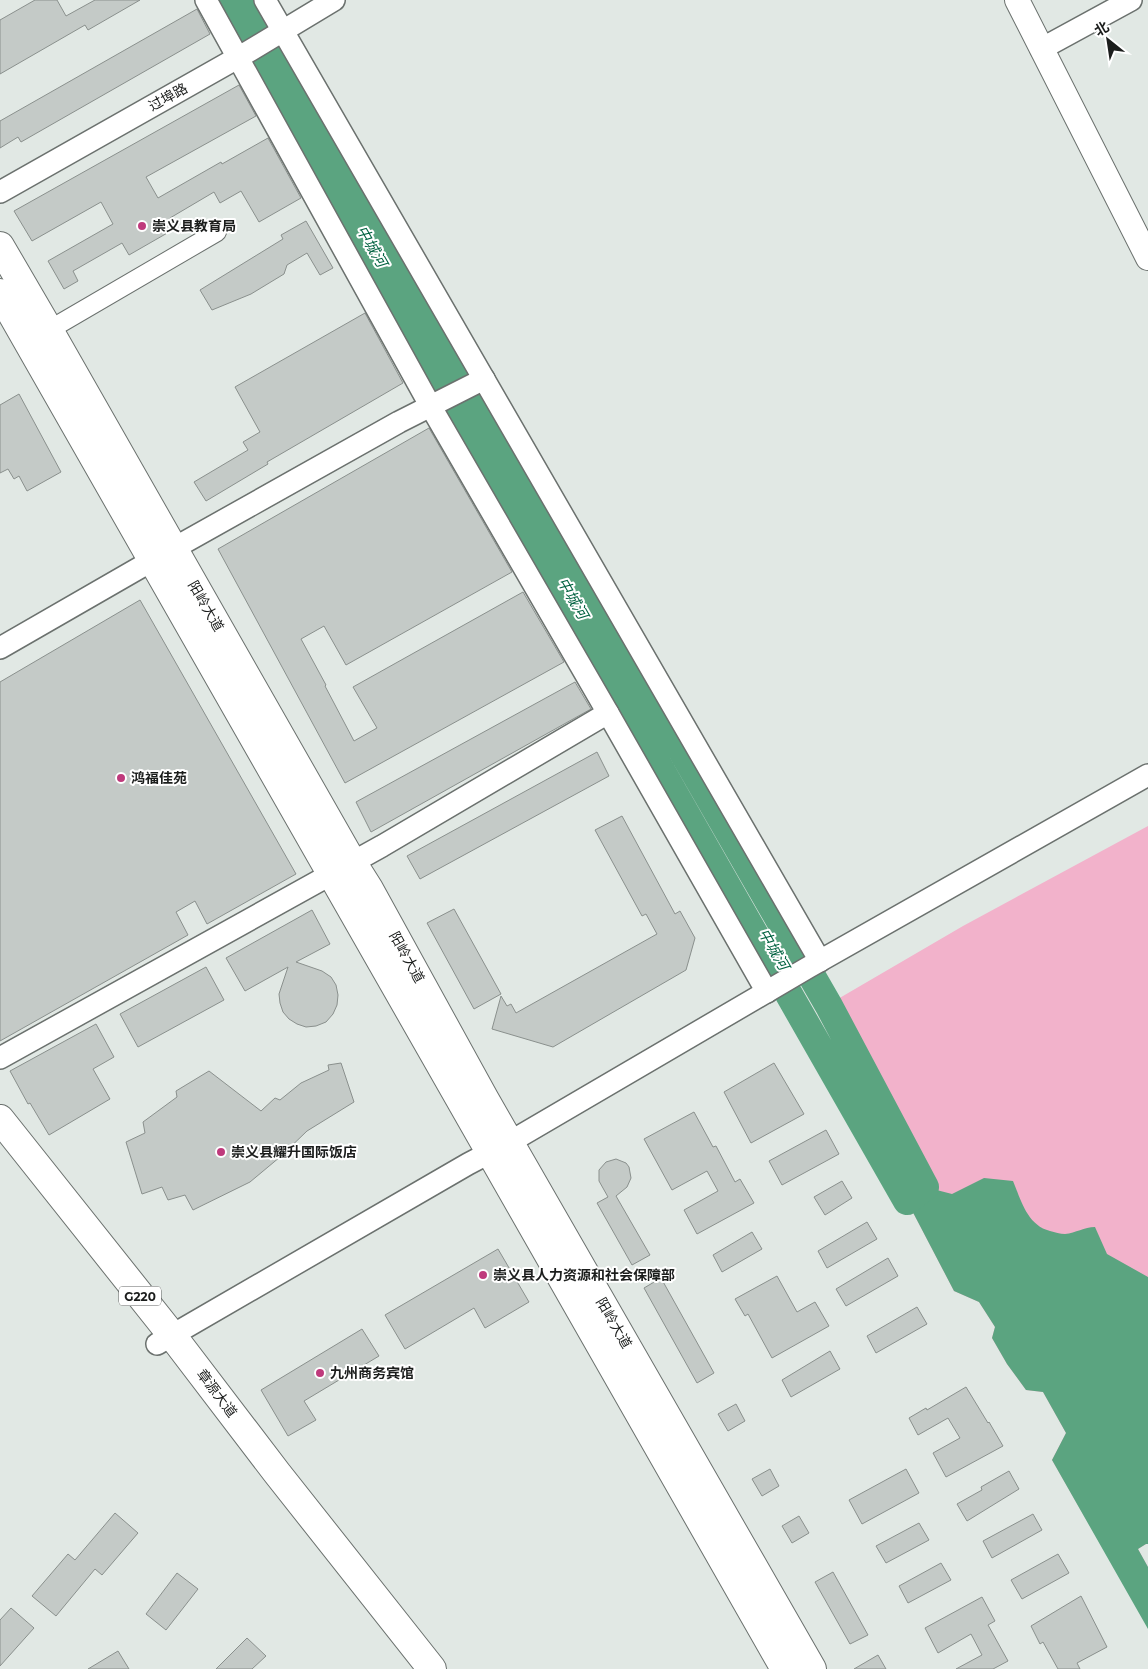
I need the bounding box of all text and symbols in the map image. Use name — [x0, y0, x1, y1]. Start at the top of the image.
north arrow — [1083, 15, 1133, 65]
text: 北 — [1091, 17, 1112, 40]
street label: 过埠路 — [145, 79, 191, 115]
place label: 崇义县教育局 — [152, 217, 236, 235]
marker: 崇义县教育局 — [136, 220, 148, 232]
water label: 中城河 — [353, 222, 393, 273]
water label: 中城河 — [554, 574, 594, 625]
street label: 阳岭大道 — [184, 577, 228, 635]
place label: 鸿福佳苑 — [131, 769, 187, 787]
marker: 鸿福佳苑 — [115, 772, 127, 784]
water label: 中城河 — [755, 925, 795, 976]
street label: 阳岭大道 — [386, 928, 428, 986]
place label: 崇义县耀升国际饭店 — [231, 1143, 357, 1161]
marker: 崇义县耀升国际饭店 — [215, 1146, 227, 1158]
place label: 崇义县人力资源和社会保障部 — [493, 1266, 675, 1284]
marker: 崇义县人力资源和社会保障部 — [477, 1269, 489, 1281]
road number: G220 — [119, 1286, 161, 1305]
street label: 阳岭大道 — [592, 1294, 636, 1352]
place label: 九州商务宾馆 — [330, 1364, 414, 1382]
street label: 章源大道 — [193, 1365, 241, 1421]
marker: 九州商务宾馆 — [314, 1367, 326, 1379]

